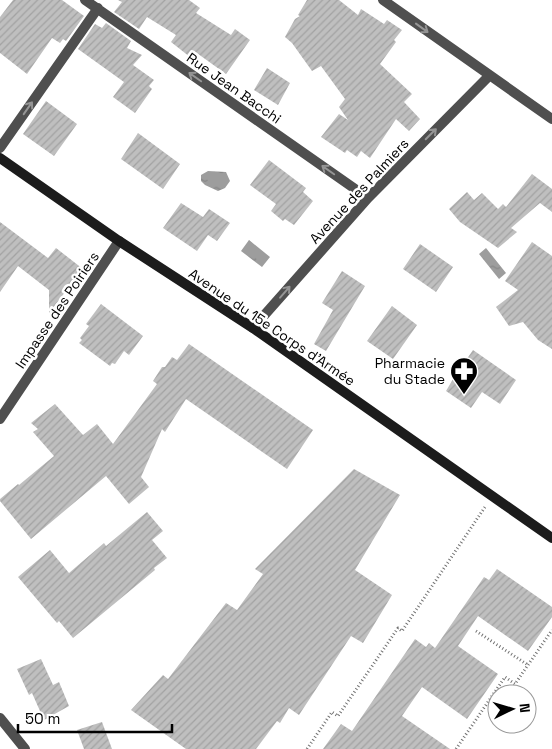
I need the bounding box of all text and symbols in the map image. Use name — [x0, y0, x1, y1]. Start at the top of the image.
one-way arrow — [415, 23, 429, 33]
street label: Rue Jean Bacchi — [183, 49, 285, 127]
one-way arrow — [188, 72, 202, 82]
one-way arrow — [23, 101, 33, 115]
one-way arrow — [425, 128, 438, 140]
street label: Avenue des Palmiers — [306, 135, 412, 247]
one-way arrow — [321, 165, 335, 175]
street label: Impasse des Poiriers — [11, 248, 103, 372]
street label: Avenue du 15e Corps d'Armée — [185, 264, 359, 390]
one-way arrow — [280, 285, 291, 298]
place label: Pharmacie du Stade — [375, 354, 445, 388]
pharmacy icon: Pharmacie du Stade — [449, 356, 479, 395]
north arrow — [487, 684, 537, 734]
scale bar — [18, 702, 171, 734]
text: N — [516, 702, 534, 713]
text: 50 m — [25, 709, 60, 728]

